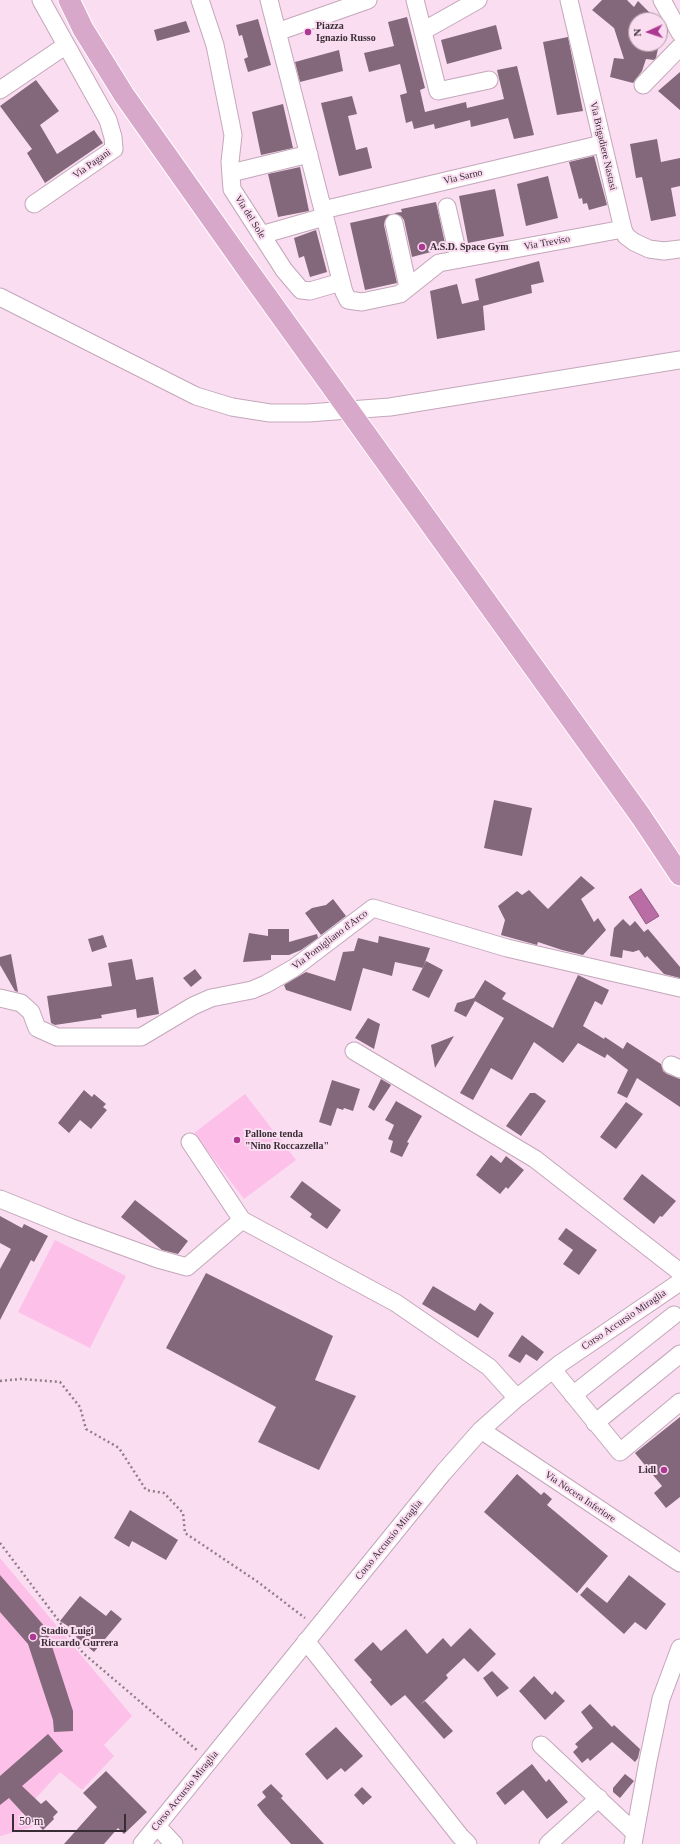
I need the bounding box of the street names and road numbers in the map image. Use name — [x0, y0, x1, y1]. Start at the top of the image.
street label: Via Brigadiere Nastasi — [587, 101, 619, 191]
street label: Via Pagani — [71, 147, 113, 181]
street label: Via Sarno — [442, 167, 484, 187]
street label: Via del Sole — [232, 193, 268, 241]
street label: Via Treviso — [523, 233, 571, 253]
street label: Via Pomigliano d'Arco — [290, 908, 370, 972]
street label: Corso Accursio Miraglia — [579, 1287, 669, 1353]
street label: Via Nocera Inferiore — [542, 1469, 618, 1525]
street label: Corso Accursio Miraglia — [353, 1498, 425, 1582]
street label: Corso Accursio Miraglia — [149, 1749, 221, 1833]

